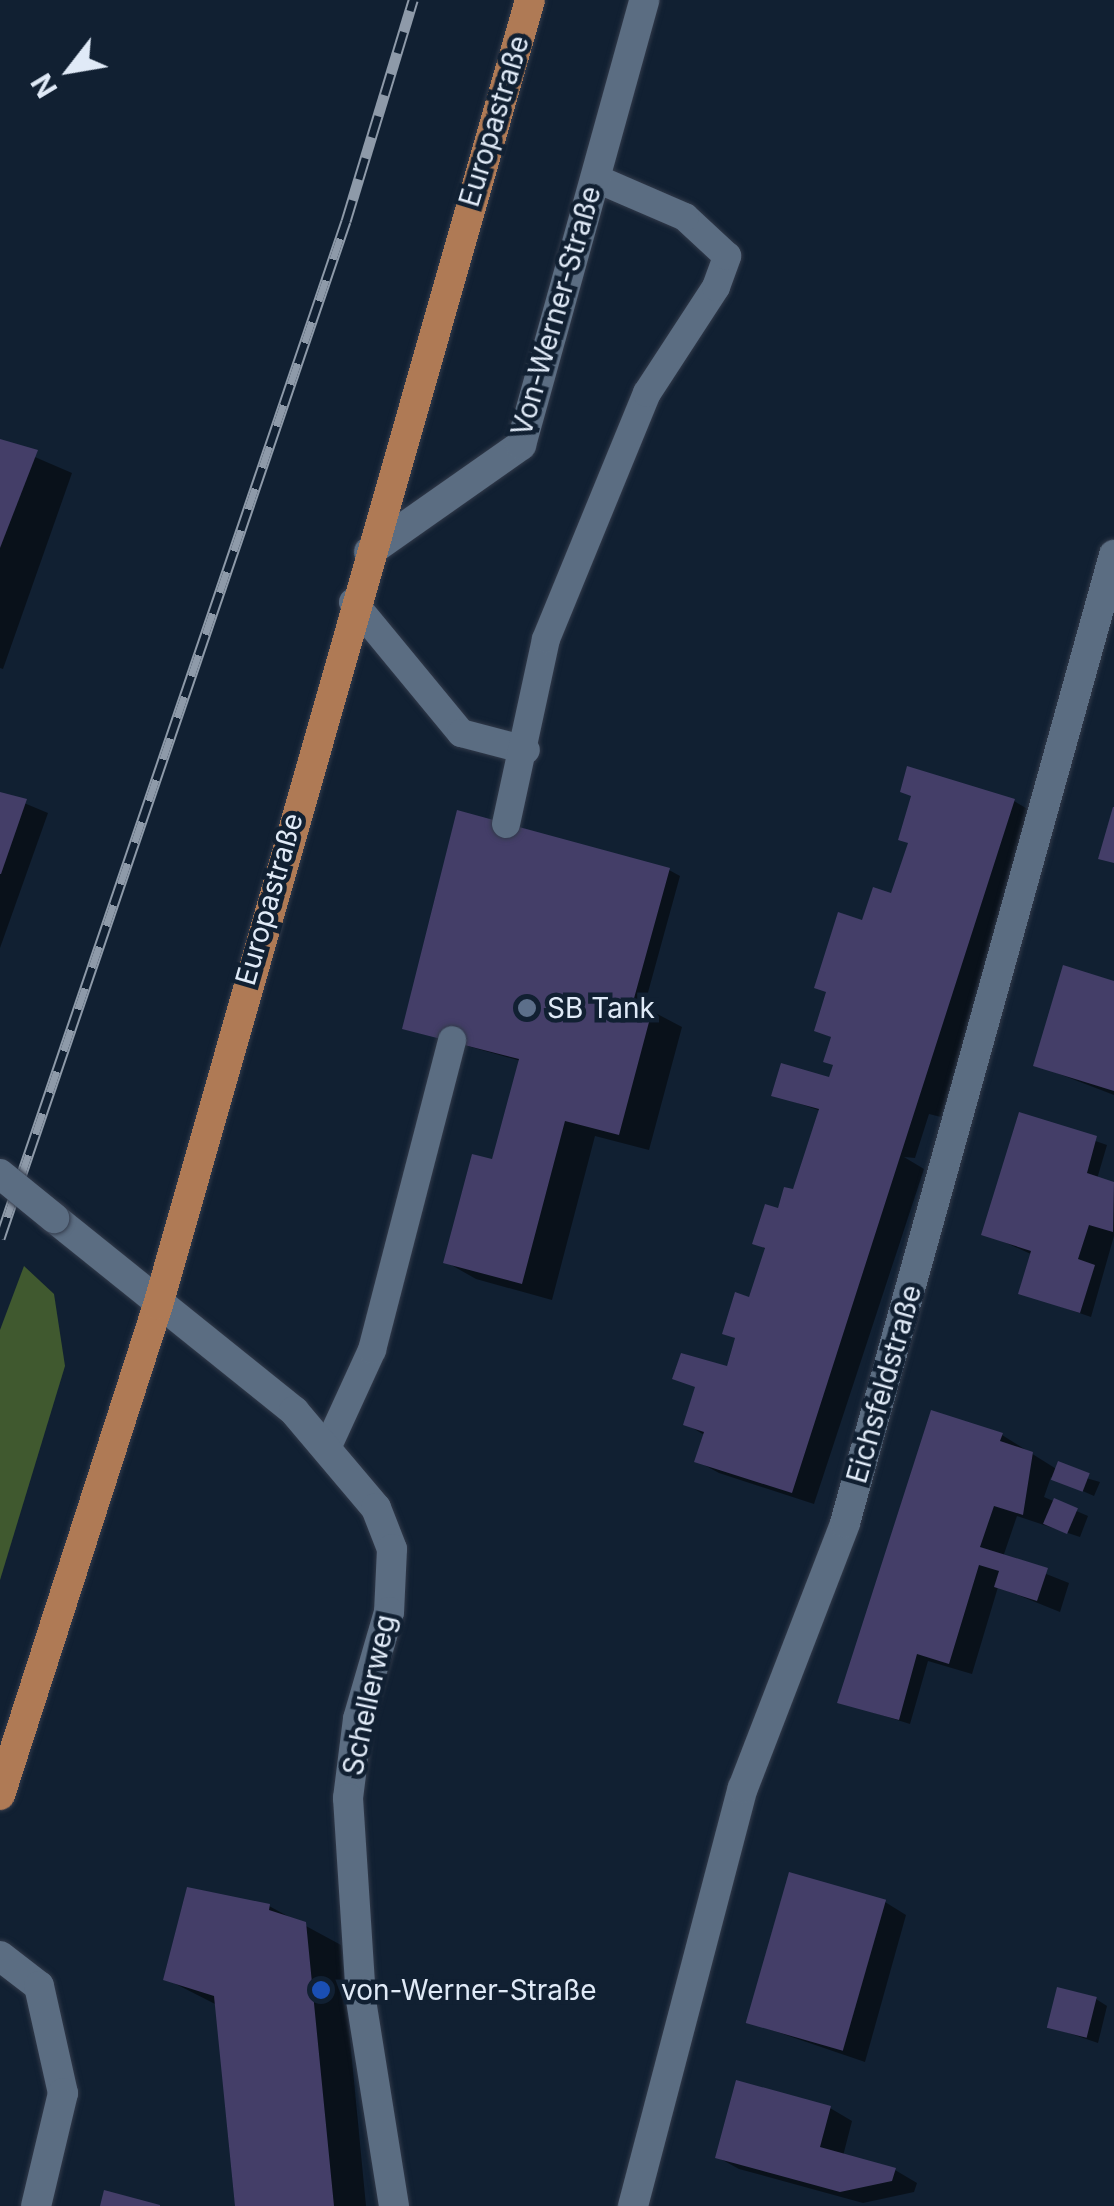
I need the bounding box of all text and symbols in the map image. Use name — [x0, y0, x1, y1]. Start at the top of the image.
north arrow — [20, 20, 120, 120]
street label: Europastraße — [452, 31, 536, 211]
text: N — [24, 68, 64, 103]
street label: Von-Werner-Straße — [504, 182, 608, 440]
street label: Europastraße — [228, 809, 310, 989]
place label: SB Tank — [547, 991, 655, 1025]
marker: SB Tank — [516, 997, 538, 1019]
street label: Eichsfeldstraße — [840, 1281, 928, 1487]
street label: Schellerweg — [336, 1612, 402, 1778]
place label: von-Werner-Straße — [341, 1973, 597, 2007]
marker: von-Werner-Straße — [310, 1979, 332, 2001]

